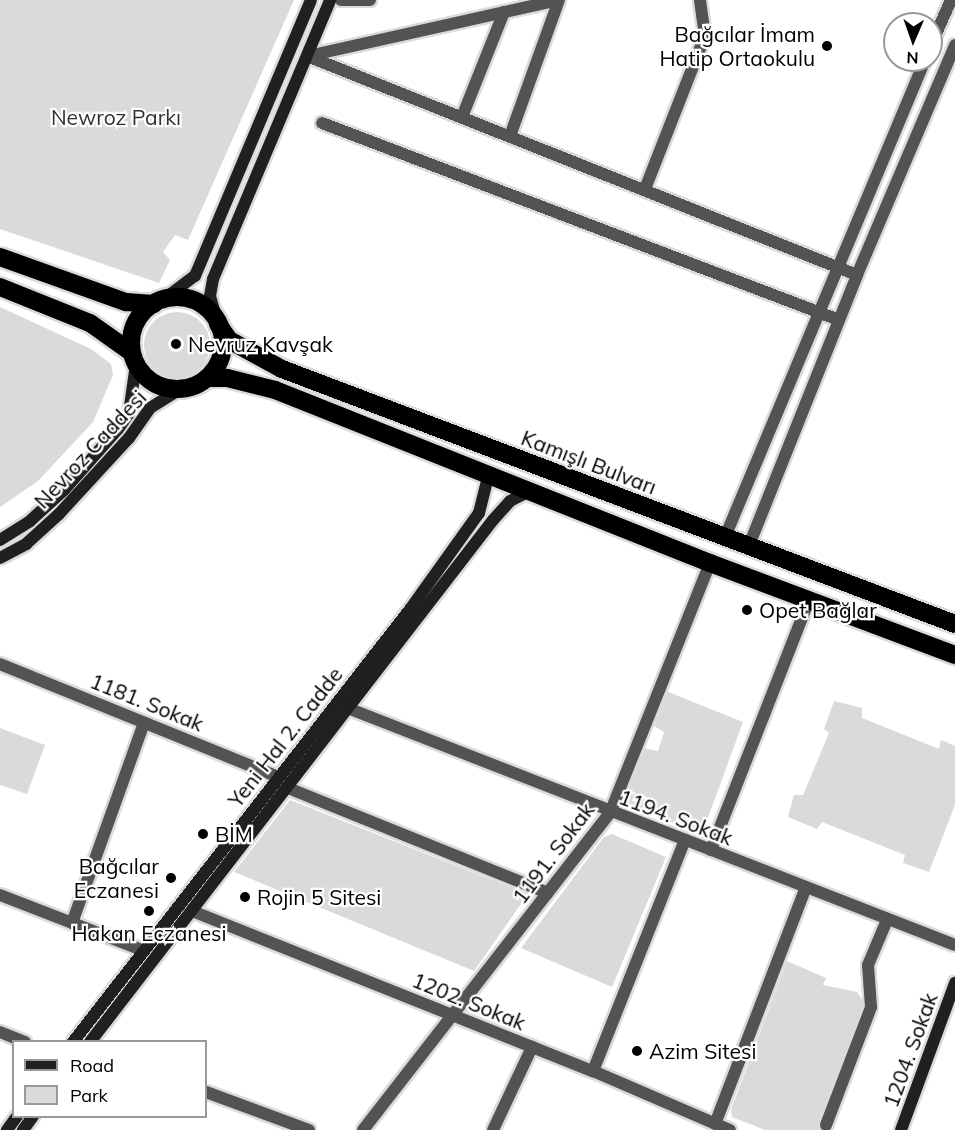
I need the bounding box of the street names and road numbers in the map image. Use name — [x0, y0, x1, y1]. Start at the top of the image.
street label: Nevroz Caddesi — [29, 385, 151, 513]
street label: Kamışlı Bulvarı — [518, 425, 660, 499]
street label: Yeni Hal 2. Cadde — [223, 662, 347, 812]
street label: 1181. Sokak — [87, 668, 207, 736]
street label: 1194. Sokak — [616, 784, 736, 850]
street label: 1191. Sokak — [507, 798, 599, 908]
street label: 1202. Sokak — [409, 967, 529, 1035]
street label: 1204. Sokak — [878, 989, 942, 1111]

